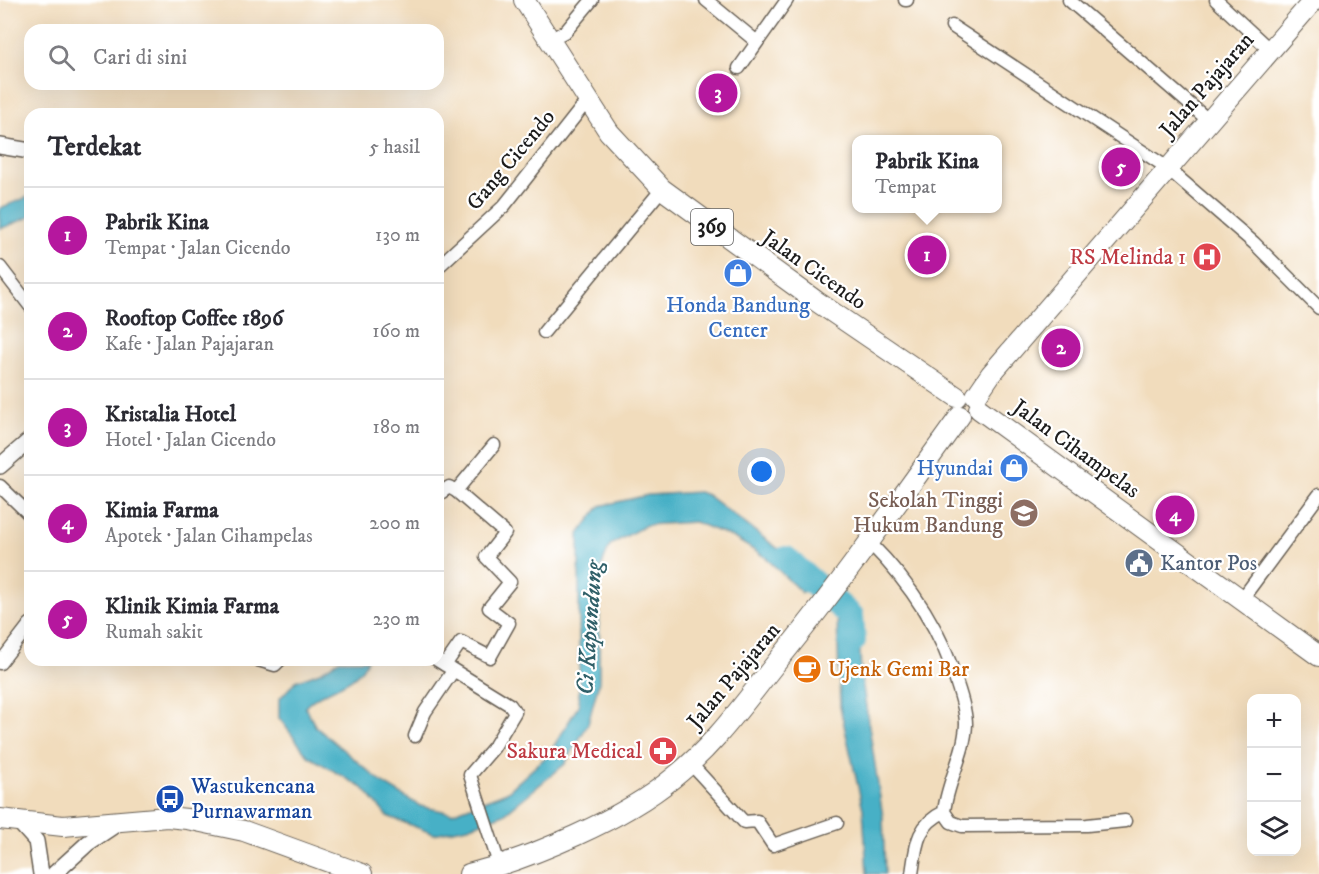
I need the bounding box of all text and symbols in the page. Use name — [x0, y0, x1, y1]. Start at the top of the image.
search box — [24, 24, 444, 90]
street label: Jalan Pajajaran — [1153, 27, 1260, 145]
icon: search — [45, 41, 78, 74]
text: Cari di sini — [93, 44, 187, 71]
pin: 3 — [698, 70, 738, 116]
street label: Gang Cicendo — [461, 104, 561, 216]
text: Terdekat — [48, 131, 141, 164]
text: 5 hasil — [369, 135, 420, 160]
popup — [852, 135, 1002, 213]
pin: 5 — [1102, 144, 1140, 190]
text: Pabrik Kina — [875, 148, 979, 175]
text: Tempat — [875, 175, 937, 200]
text: Pabrik Kina — [105, 209, 209, 236]
road number: 369 — [691, 209, 733, 245]
text: 1 — [64, 223, 71, 248]
text: 130 m — [375, 223, 420, 248]
street label: Jalan Cicendo — [755, 223, 872, 316]
pin: 1 — [908, 232, 946, 278]
text: Tempat · Jalan Cicendo — [105, 236, 290, 261]
hospital icon: RS Melinda 1 — [1191, 241, 1223, 273]
place label: RS Melinda 1 — [1069, 244, 1186, 271]
shop icon: Honda Bandung Center — [722, 257, 754, 289]
place label: Honda Bandung Center — [666, 292, 810, 344]
text: Rooftop Coffee 1896 — [105, 305, 283, 332]
text: 2 — [63, 319, 72, 344]
text: 160 m — [372, 319, 420, 344]
pin: 2 — [1042, 326, 1080, 370]
text: Kafe · Jalan Pajajaran — [105, 332, 274, 357]
street label: Jalan Cihampelas — [1005, 393, 1145, 504]
text: Kristalia Hotel — [105, 401, 236, 428]
text: 3 — [64, 415, 71, 440]
text: 180 m — [373, 415, 420, 440]
text: Hotel · Jalan Cicendo — [105, 428, 276, 453]
shop icon: Hyundai — [998, 452, 1030, 484]
place label: Hyundai — [917, 455, 993, 482]
your location — [747, 457, 776, 486]
place label: Sekolah Tinggi Hukum Bandung — [853, 487, 1003, 539]
pin: 4 — [1156, 492, 1194, 538]
text: Kimia Farma — [105, 497, 219, 524]
school or university icon: Sekolah Tinggi Hukum Bandung — [1008, 497, 1040, 529]
text: 4 — [62, 511, 73, 536]
text: 200 m — [369, 511, 420, 536]
text: Apotek · Jalan Cihampelas — [105, 524, 313, 549]
public building icon: Kantor Pos — [1123, 547, 1155, 579]
place label: Kantor Pos — [1160, 550, 1257, 577]
water label: Ci Kapundung — [570, 558, 610, 696]
text: Klinik Kimia Farma — [105, 593, 279, 620]
text: 5 — [63, 607, 72, 632]
text: 230 m — [373, 607, 420, 632]
street label: Jalan Pajajaran — [681, 617, 787, 736]
text: Rumah sakit — [105, 620, 203, 645]
cafe icon: Ujenk Gemi Bar — [791, 653, 823, 685]
place label: Ujenk Gemi Bar — [828, 656, 970, 683]
map controls — [1247, 694, 1301, 856]
button: + — [1247, 694, 1301, 748]
pharmacy icon: Sakura Medical — [647, 735, 679, 767]
place label: Sakura Medical — [506, 738, 642, 765]
button: − — [1247, 748, 1301, 802]
place label: Wastukencana Purnawarman — [190, 773, 316, 825]
bus stop icon: Wastukencana Purnawarman — [154, 783, 186, 815]
button: layers — [1247, 802, 1301, 856]

